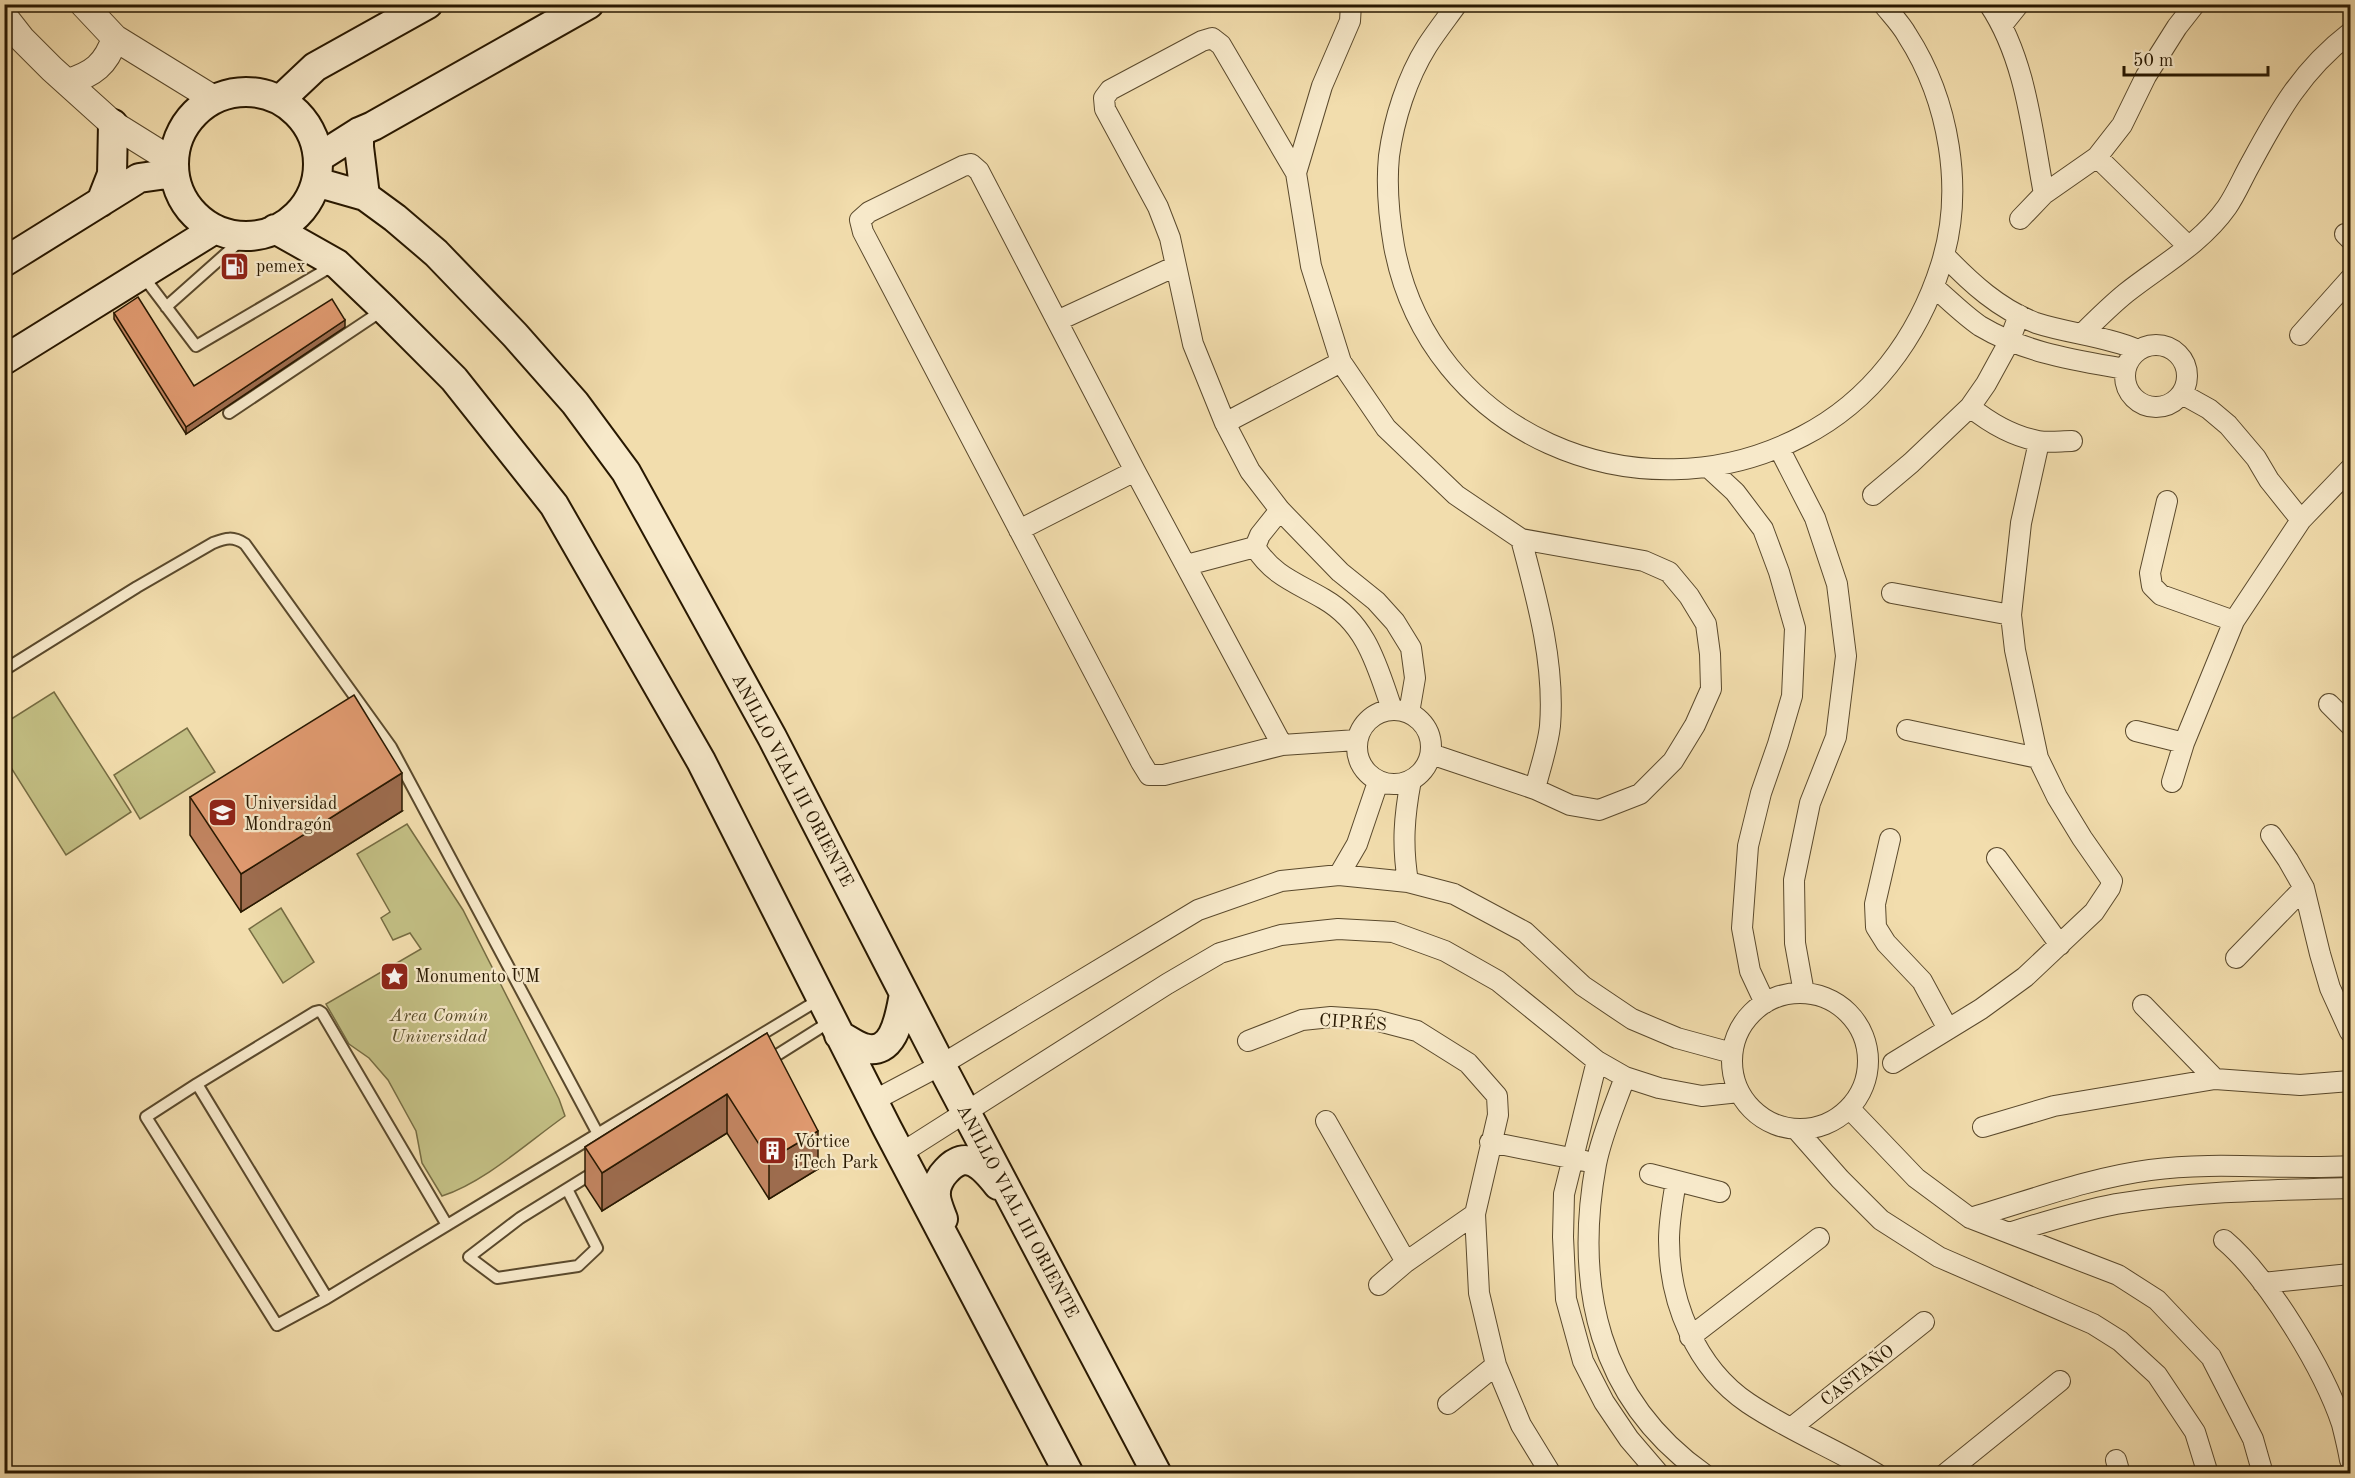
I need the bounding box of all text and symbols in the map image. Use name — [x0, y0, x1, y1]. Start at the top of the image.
scale bar — [2124, 39, 2268, 77]
text: 50 m — [2133, 52, 2173, 70]
fuel station icon: pemex — [219, 250, 251, 282]
place label: pemex — [256, 258, 306, 276]
street label: ANILLO VIAL III ORIENTE — [728, 671, 856, 890]
place label: Universidad Mondragón — [244, 795, 337, 834]
school or university icon: Universidad Mondragón — [207, 797, 239, 829]
place icon: Monumento UM — [378, 960, 410, 992]
place label: Monumento UM — [415, 968, 540, 986]
park label: Area Común Universidad — [389, 1007, 488, 1046]
street label: CIPRÉS — [1318, 1008, 1388, 1034]
street label: ANILLO VIAL III ORIENTE — [953, 1102, 1081, 1321]
place label: Vórtice iTech Park — [794, 1133, 879, 1172]
building icon: Vórtice iTech Park — [757, 1135, 789, 1167]
street label: CASTAÑO — [1814, 1338, 1898, 1410]

